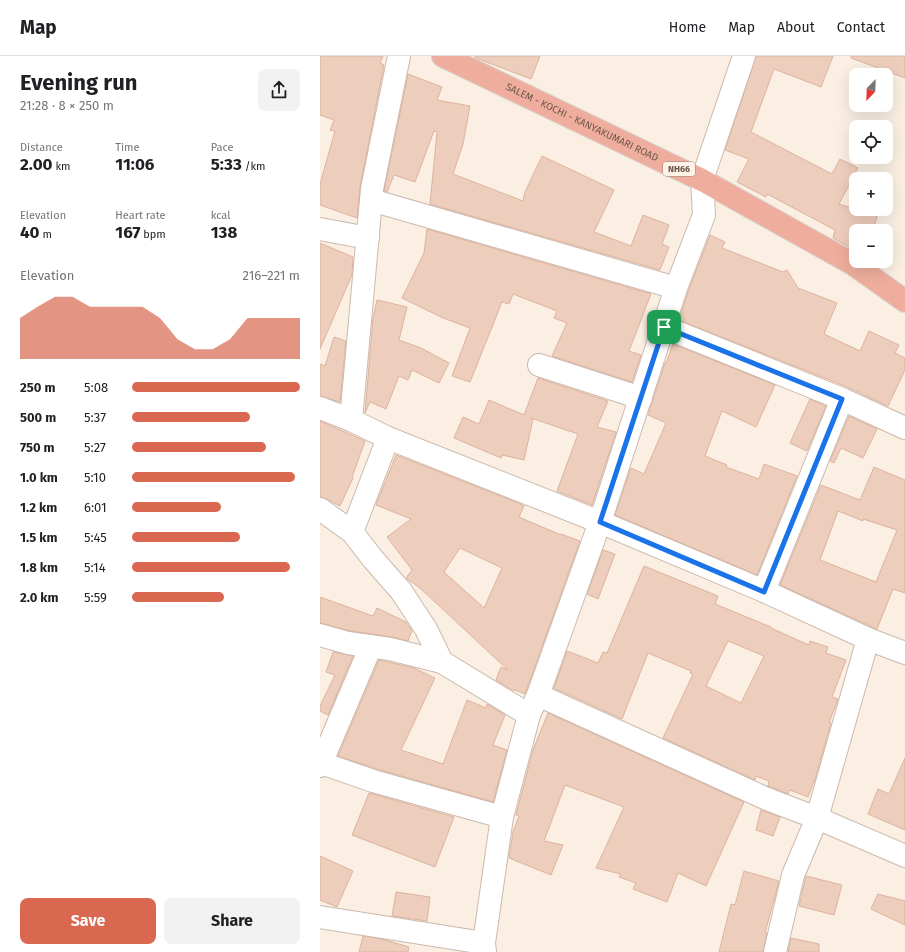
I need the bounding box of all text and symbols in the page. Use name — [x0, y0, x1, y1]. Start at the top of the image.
text: Map — [20, 16, 57, 39]
text: Home — [669, 19, 706, 36]
text: Map — [728, 19, 755, 36]
text: About — [777, 19, 815, 36]
text: Contact — [837, 19, 885, 36]
north arrow — [849, 68, 893, 112]
map controls — [849, 68, 893, 268]
text: Evening run — [20, 69, 137, 96]
button: share — [258, 69, 300, 111]
street label: SALEM - KOCHI - KANYAKUMARI ROAD — [504, 81, 660, 164]
text: 21:28 · 8 × 250 m — [20, 98, 114, 113]
button: locate — [849, 120, 893, 164]
text: Distance — [20, 141, 63, 154]
text: Time — [115, 141, 140, 154]
text: Pace — [211, 141, 233, 154]
text: 2.00 — [20, 154, 53, 175]
text: 11:06 — [115, 154, 154, 175]
text: 5:33 — [211, 154, 242, 175]
text: km — [53, 160, 71, 173]
text: /km — [242, 160, 266, 173]
road number: NH66 — [663, 162, 695, 176]
button: + — [849, 172, 893, 216]
text: Elevation — [20, 209, 66, 222]
text: Heart rate — [115, 209, 165, 222]
text: kcal — [211, 209, 230, 222]
text: 40 — [20, 222, 40, 243]
text: 167 — [115, 222, 140, 243]
text: 138 — [211, 222, 237, 243]
button: − — [849, 224, 893, 268]
text: m — [40, 228, 52, 241]
text: bpm — [140, 228, 166, 241]
text: Elevation — [20, 268, 74, 283]
text: 216–221 m — [243, 268, 300, 283]
pin — [647, 310, 681, 344]
icon: arrive — [653, 316, 675, 338]
text: 250 m — [20, 380, 55, 395]
text: 5:08 — [84, 380, 108, 395]
text: 500 m — [20, 410, 56, 425]
text: 5:37 — [84, 410, 106, 425]
text: 750 m — [20, 440, 55, 455]
text: 5:27 — [84, 440, 106, 455]
text: 1.0 km — [20, 470, 58, 485]
text: 5:10 — [84, 470, 106, 485]
text: 1.2 km — [20, 500, 57, 515]
text: 6:01 — [84, 500, 107, 515]
text: 1.5 km — [20, 530, 58, 545]
text: 5:45 — [84, 530, 107, 545]
text: 1.8 km — [20, 560, 58, 575]
text: 5:14 — [84, 560, 106, 575]
text: 2.0 km — [20, 590, 59, 605]
text: 5:59 — [84, 590, 107, 605]
button: Save — [20, 898, 156, 944]
button: Share — [164, 898, 300, 944]

